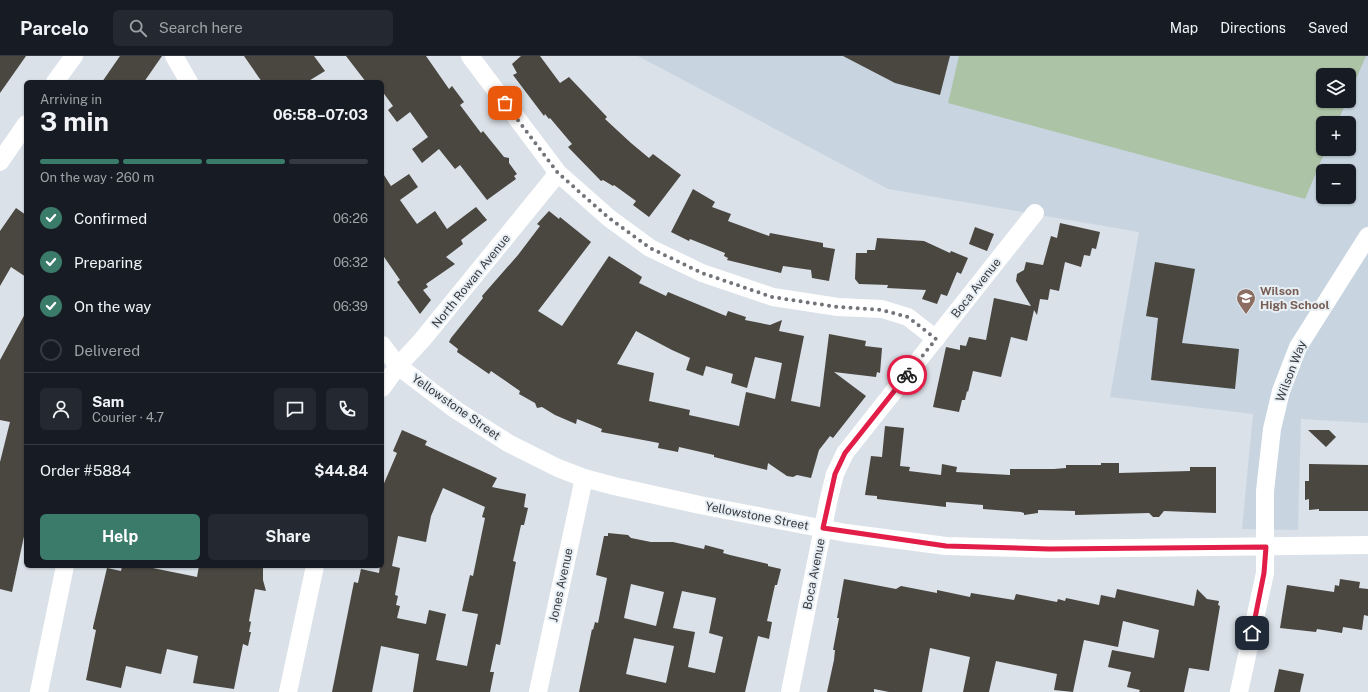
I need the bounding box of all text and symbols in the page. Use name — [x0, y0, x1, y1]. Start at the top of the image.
search box — [113, 10, 393, 46]
text: Parcelo — [20, 17, 89, 39]
icon: search — [127, 17, 149, 39]
text: Search here — [159, 19, 243, 36]
text: Map — [1170, 20, 1198, 36]
text: Directions — [1220, 20, 1286, 36]
text: Saved — [1308, 20, 1348, 36]
map controls — [1316, 68, 1356, 204]
button: layers — [1316, 68, 1356, 108]
pin — [488, 86, 522, 120]
text: Arriving in — [40, 92, 102, 107]
icon: bag — [494, 92, 516, 114]
text: 3 min — [40, 106, 109, 137]
text: 06:58–07:03 — [273, 106, 368, 123]
button: + — [1316, 116, 1356, 156]
button: − — [1316, 164, 1356, 204]
text: On the way · 260 m — [40, 170, 154, 185]
icon: check — [40, 207, 62, 229]
text: Confirmed — [74, 210, 147, 227]
text: 06:26 — [333, 211, 368, 226]
street label: North Rowan Avenue — [429, 231, 513, 331]
icon: check — [40, 251, 62, 273]
text: Preparing — [74, 254, 143, 271]
text: 06:32 — [333, 255, 368, 270]
street label: Boca Avenue — [948, 255, 1004, 321]
place label: Wilson High School — [1260, 284, 1329, 312]
school or university icon: Wilson High School — [1235, 287, 1257, 315]
icon: check — [40, 295, 62, 317]
text: On the way — [74, 298, 151, 315]
text: 06:39 — [333, 299, 368, 314]
street label: Wilson Way — [1273, 338, 1309, 403]
text: Delivered — [74, 342, 140, 359]
courier — [887, 355, 927, 395]
icon: bike — [896, 364, 918, 386]
street label: Yellowstone Street — [409, 371, 503, 443]
button: person — [40, 388, 82, 430]
button: chat — [274, 388, 316, 430]
button: phone — [326, 388, 368, 430]
text: Sam — [92, 393, 124, 410]
text: Courier · 4.7 — [92, 410, 164, 425]
text: Order #5884 — [40, 462, 131, 479]
text: $44.84 — [314, 462, 368, 479]
street label: Yellowstone Street — [704, 499, 810, 533]
button: Help — [40, 514, 200, 560]
button: Share — [208, 514, 368, 560]
street label: Boca Avenue — [800, 537, 828, 611]
street label: Jones Avenue — [546, 547, 576, 623]
pin — [1235, 616, 1269, 650]
icon: home — [1241, 622, 1263, 644]

